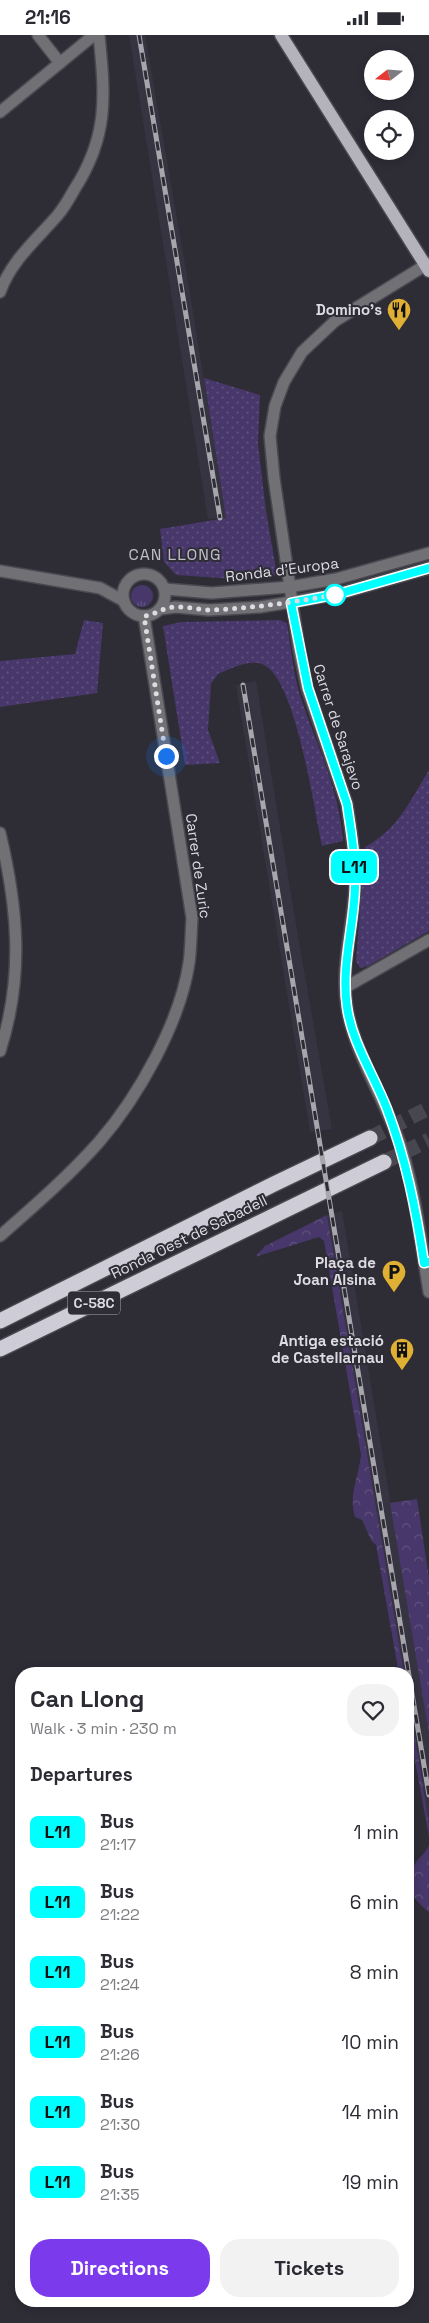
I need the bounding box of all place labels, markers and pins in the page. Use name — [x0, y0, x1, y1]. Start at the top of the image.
restaurant icon: Domino's — [386, 297, 412, 331]
place label: Domino's — [316, 300, 382, 319]
unlabelled marker — [324, 584, 346, 606]
place label: Plaça de Joan Alsina — [293, 1253, 376, 1289]
parking icon: Plaça de Joan Alsina — [381, 1259, 407, 1293]
place label: Antiga estació de Castellarnau — [271, 1331, 384, 1367]
building icon: Antiga estació de Castellarnau — [389, 1337, 415, 1371]

